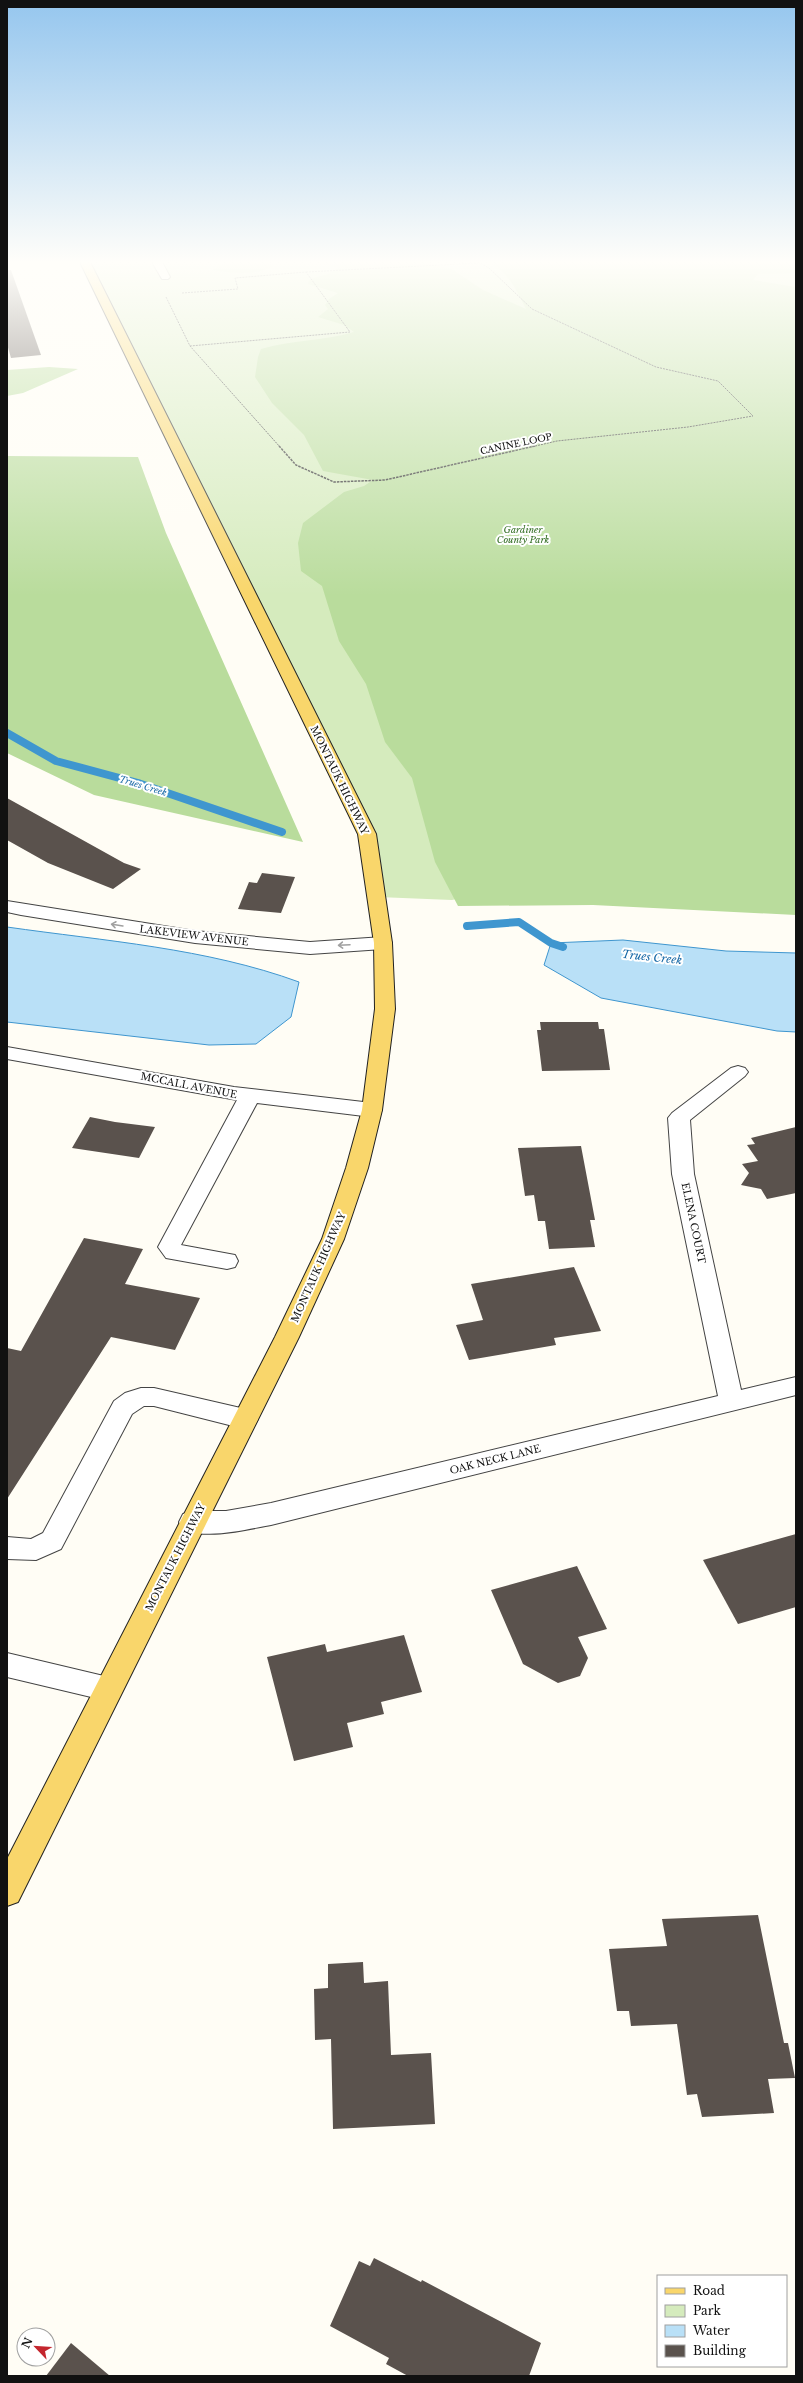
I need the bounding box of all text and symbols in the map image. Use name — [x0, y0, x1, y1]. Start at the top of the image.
street label: CANINE LOOP — [479, 431, 553, 456]
park label: Gardiner County Park — [497, 524, 550, 545]
street label: MONTAUK HIGHWAY — [308, 724, 372, 837]
water label: Trues Creek — [118, 773, 169, 798]
one-way arrow — [111, 921, 124, 929]
street label: LAKEVIEW AVENUE — [139, 922, 249, 949]
one-way arrow — [338, 942, 351, 949]
water label: Trues Creek — [621, 947, 683, 967]
street label: MCCALL AVENUE — [139, 1070, 238, 1101]
street label: ELENA COURT — [679, 1181, 708, 1265]
street label: MONTAUK HIGHWAY — [288, 1209, 349, 1324]
street label: OAK NECK LANE — [448, 1442, 542, 1477]
street label: MONTAUK HIGHWAY — [143, 1500, 209, 1613]
legend — [657, 2275, 787, 2367]
text: Road — [693, 2283, 725, 2298]
text: Park — [693, 2303, 721, 2318]
text: Water — [692, 2323, 730, 2338]
north arrow — [16, 2327, 56, 2367]
text: N — [18, 2335, 36, 2350]
text: Building — [693, 2343, 747, 2358]

